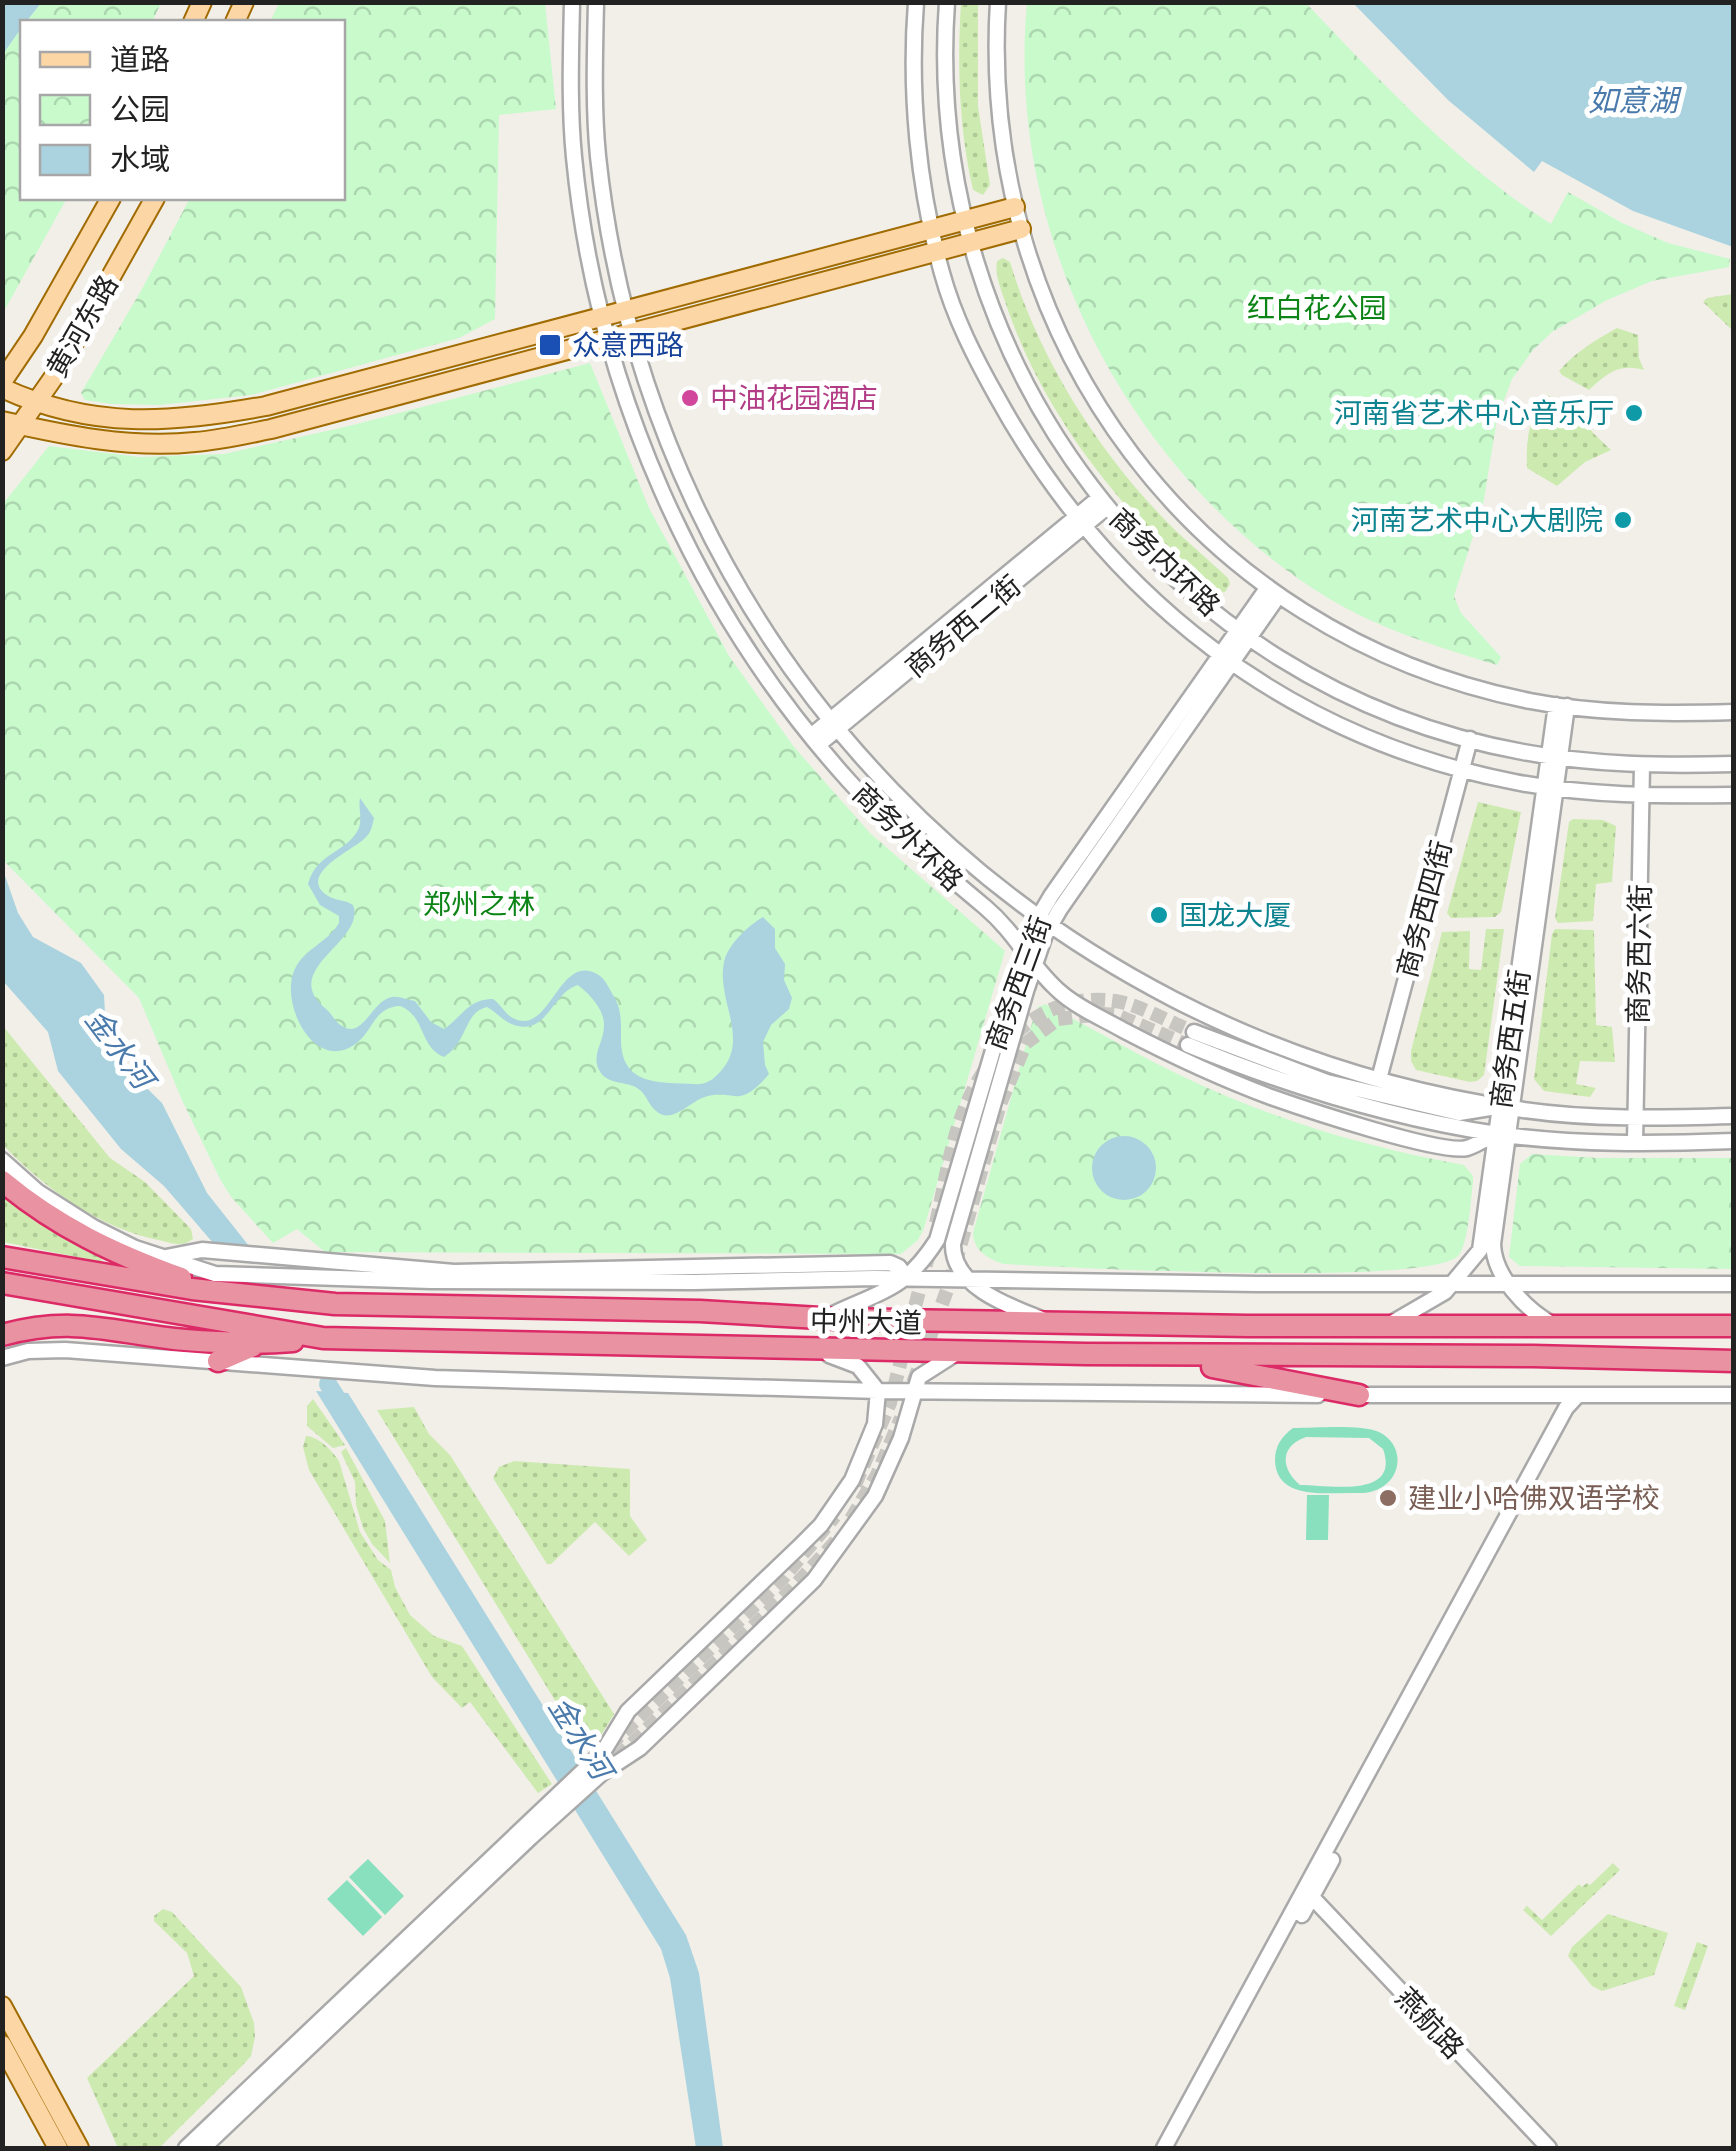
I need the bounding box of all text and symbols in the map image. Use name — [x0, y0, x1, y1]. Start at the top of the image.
legend — [20, 20, 345, 200]
text: 道路 — [110, 39, 170, 78]
water label: 如意湖 — [1588, 80, 1682, 119]
text: 公园 — [110, 89, 170, 128]
text: 水域 — [110, 139, 170, 178]
street label: 黄河东路 — [38, 268, 126, 384]
park label: 红白花公园 — [1247, 289, 1387, 326]
place label: 众意西路 — [572, 326, 684, 363]
marker: 众意西路 — [537, 332, 563, 358]
place label: 中油花园酒店 — [710, 379, 878, 416]
marker: 中油花园酒店 — [679, 387, 701, 409]
place label: 河南省艺术中心音乐厅 — [1334, 394, 1614, 431]
marker: 河南省艺术中心音乐厅 — [1623, 402, 1645, 424]
street label: 商务内环路 — [1102, 500, 1229, 624]
place label: 河南艺术中心大剧院 — [1351, 501, 1603, 538]
marker: 河南艺术中心大剧院 — [1612, 509, 1634, 531]
street label: 商务西二街 — [897, 566, 1028, 685]
street label: 商务外环路 — [845, 775, 972, 899]
street label: 商务西四街 — [1388, 836, 1460, 981]
street label: 商务西六街 — [1619, 884, 1658, 1024]
park label: 郑州之林 — [423, 885, 535, 922]
place label: 国龙大厦 — [1179, 896, 1291, 933]
marker: 国龙大厦 — [1148, 904, 1170, 926]
street label: 商务西三街 — [976, 911, 1059, 1055]
street label: 商务西五街 — [1481, 967, 1538, 1111]
water label: 金水河 — [78, 1000, 166, 1100]
street label: 中州大道 — [810, 1302, 922, 1341]
place label: 建业小哈佛双语学校 — [1408, 1479, 1660, 1516]
marker: 建业小哈佛双语学校 — [1377, 1487, 1399, 1509]
water label: 金水河 — [541, 1689, 624, 1790]
street label: 燕航路 — [1388, 1979, 1473, 2066]

